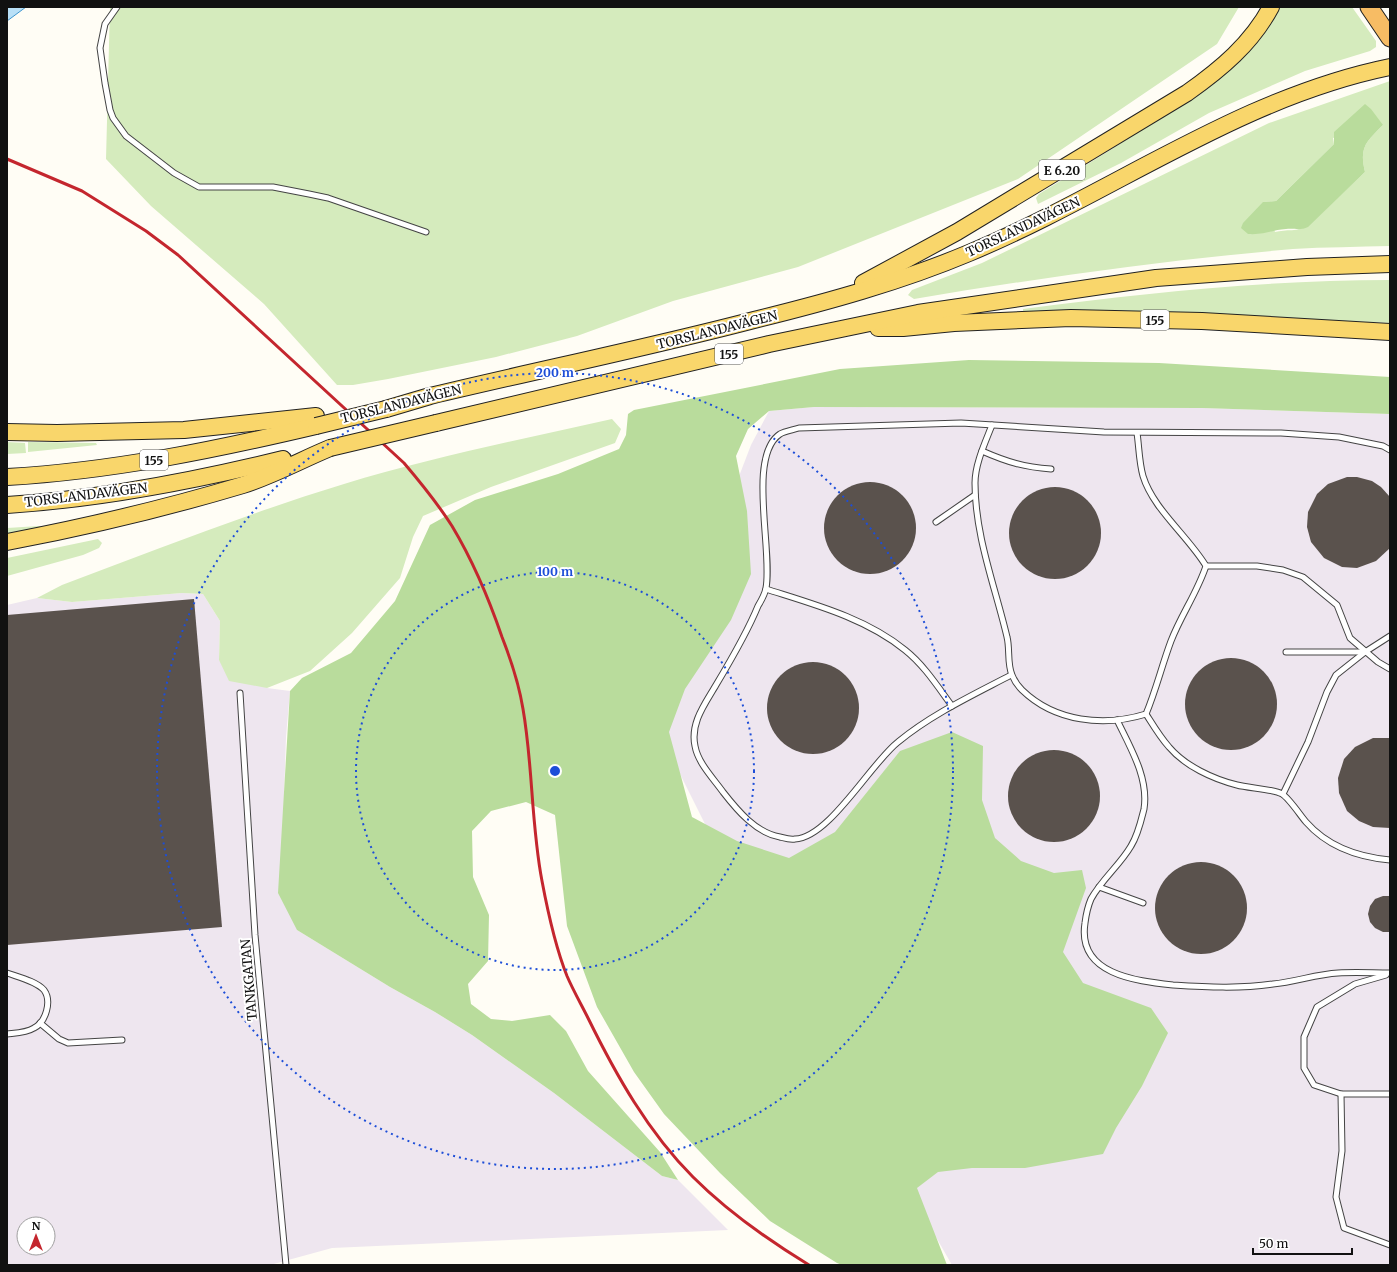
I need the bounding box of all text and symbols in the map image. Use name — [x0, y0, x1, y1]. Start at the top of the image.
road number: E 6.20 — [1039, 160, 1085, 180]
street label: TORSLANDAVÄGEN — [963, 193, 1083, 261]
street label: TORSLANDAVÄGEN — [655, 307, 779, 353]
road number: 155 — [1141, 310, 1169, 330]
road number: 155 — [715, 344, 743, 364]
text: 200 m — [536, 365, 574, 380]
street label: TORSLANDAVÄGEN — [339, 381, 463, 427]
road number: 155 — [140, 450, 168, 470]
street label: TORSLANDAVÄGEN — [24, 479, 148, 511]
text: 100 m — [537, 564, 573, 579]
centre of rings — [548, 764, 562, 778]
street label: TANKGATAN — [237, 938, 261, 1022]
north arrow — [16, 1216, 56, 1256]
text: N — [32, 1219, 41, 1233]
scale bar — [1253, 1230, 1352, 1256]
text: 50 m — [1259, 1236, 1288, 1251]

